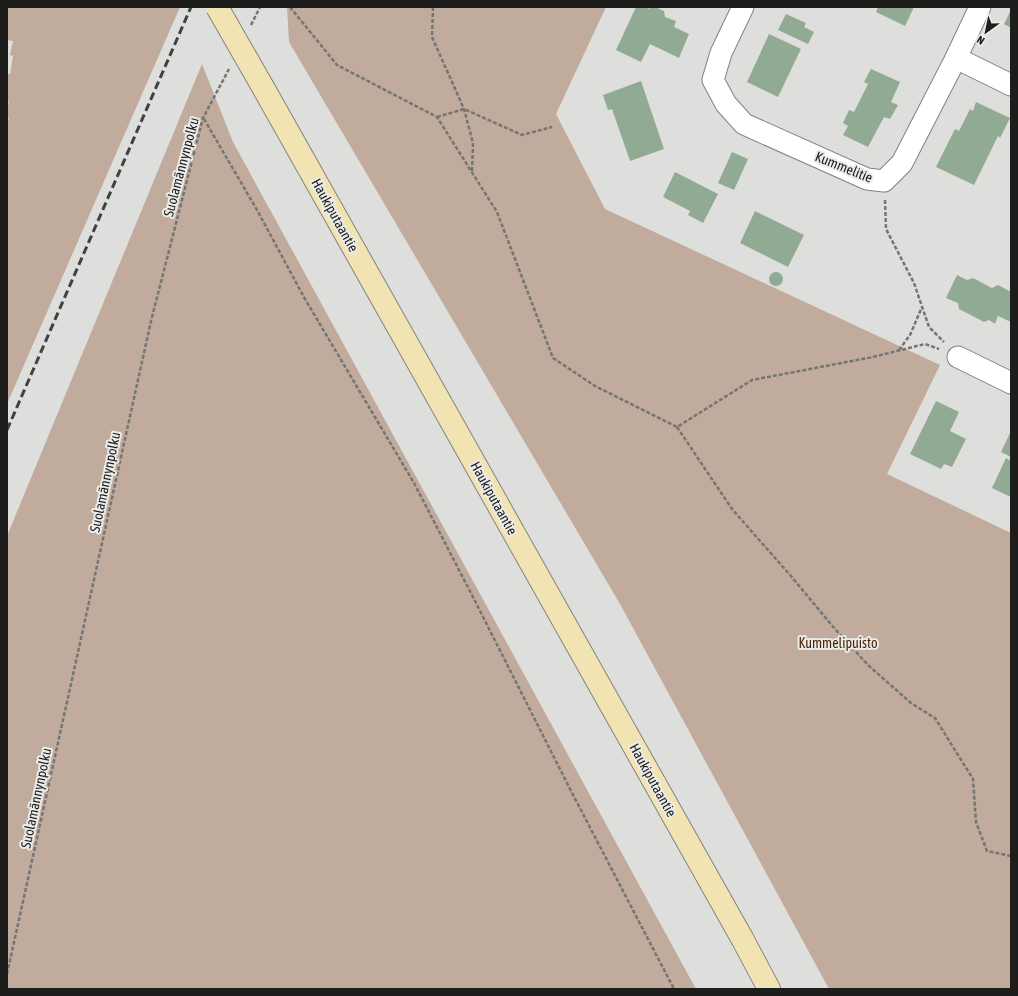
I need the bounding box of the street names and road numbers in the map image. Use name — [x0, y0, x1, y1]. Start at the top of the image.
street label: Suolamännynpolku — [160, 116, 202, 218]
street label: Kummelitie — [813, 148, 875, 186]
street label: Haukiputaantie — [308, 176, 362, 254]
street label: Suolamännynpolku — [87, 430, 123, 534]
street label: Haukiputaantie — [467, 459, 521, 537]
street label: Haukiputaantie — [626, 741, 680, 819]
street label: Suolamännynpolku — [18, 746, 54, 850]

